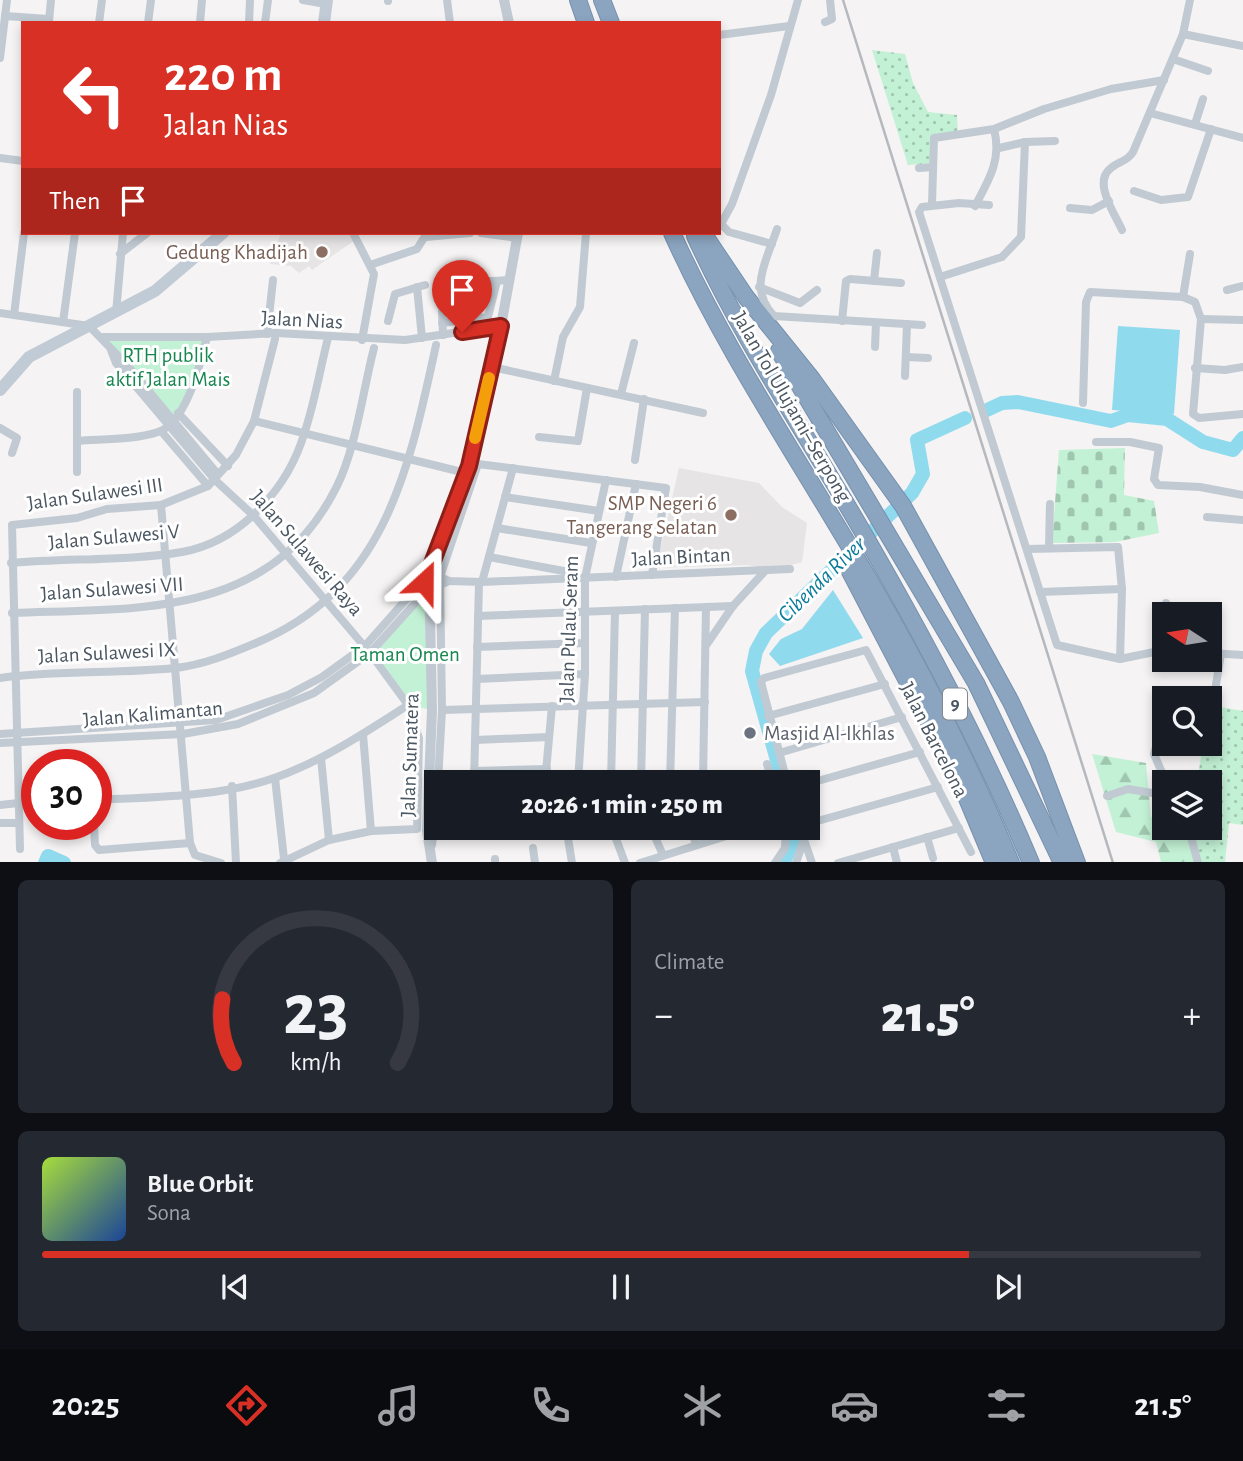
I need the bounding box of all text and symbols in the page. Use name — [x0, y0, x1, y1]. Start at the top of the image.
icon: left — [49, 49, 140, 140]
text: 220 m — [164, 51, 283, 100]
text: Jalan Nias — [164, 109, 288, 141]
icon: arrive — [114, 182, 152, 220]
text: Then — [49, 188, 100, 214]
place label: Gedung Khadijah — [166, 242, 308, 263]
marker: Gedung Khadijah — [314, 244, 330, 260]
pin — [432, 260, 492, 332]
icon: arrive — [443, 271, 481, 309]
street label: Jalan Nias — [261, 307, 343, 333]
street label: Jalan Tol Ulujami–Serpong — [729, 308, 856, 507]
park label: RTH publik aktif Jalan Mais — [106, 345, 230, 390]
street label: Jalan Sulawesi III — [26, 474, 164, 514]
street label: Jalan Sulawesi Raya — [247, 486, 367, 620]
place label: SMP Negeri 6 Tangerang Selatan — [566, 493, 717, 538]
marker: SMP Negeri 6 Tangerang Selatan — [723, 507, 739, 523]
street label: Jalan Sulawesi V — [47, 521, 181, 553]
water label: Cibenda River — [774, 532, 871, 627]
street label: Jalan Bintan — [631, 544, 731, 570]
position arrow — [387, 545, 461, 619]
street label: Jalan Pulau Seram — [556, 555, 582, 703]
street label: Jalan Sulawesi VII — [40, 574, 184, 604]
north arrow — [1152, 602, 1222, 672]
map controls — [1152, 602, 1222, 840]
street label: Jalan Sulawesi IX — [38, 639, 176, 667]
park label: Taman Omen — [350, 644, 460, 665]
street label: Jalan Barcelona — [896, 679, 972, 801]
button: search — [1152, 686, 1222, 756]
road number: 9 — [943, 688, 967, 720]
street label: Jalan Sumatera — [397, 692, 423, 817]
street label: Jalan Kalimantan — [82, 697, 224, 731]
place label: Masjid Al-Ikhlas — [764, 723, 895, 744]
marker: Masjid Al-Ikhlas — [742, 725, 758, 741]
speed limit sign: 30 — [21, 749, 112, 840]
button: layers — [1152, 770, 1222, 840]
text: 20:26 · 1 min · 250 m — [521, 792, 723, 818]
text: Climate — [655, 951, 724, 974]
text: 23 — [282, 975, 348, 1048]
text: 21.5° — [881, 989, 975, 1041]
text: − — [655, 997, 673, 1035]
text: + — [1183, 997, 1201, 1035]
text: km/h — [289, 1049, 341, 1074]
text: Blue Orbit — [147, 1171, 253, 1197]
text: Sona — [147, 1202, 191, 1225]
icon: previous — [216, 1268, 254, 1306]
icon: pause — [602, 1268, 640, 1306]
icon: next — [989, 1268, 1027, 1306]
icon: directions — [222, 1381, 271, 1430]
icon: music — [374, 1381, 423, 1430]
icon: phone — [526, 1381, 575, 1430]
icon: climate — [678, 1381, 727, 1430]
icon: car — [830, 1381, 879, 1430]
icon: filters — [982, 1381, 1031, 1430]
text: 20:25 — [51, 1389, 119, 1421]
text: 21.5° — [1134, 1389, 1191, 1421]

